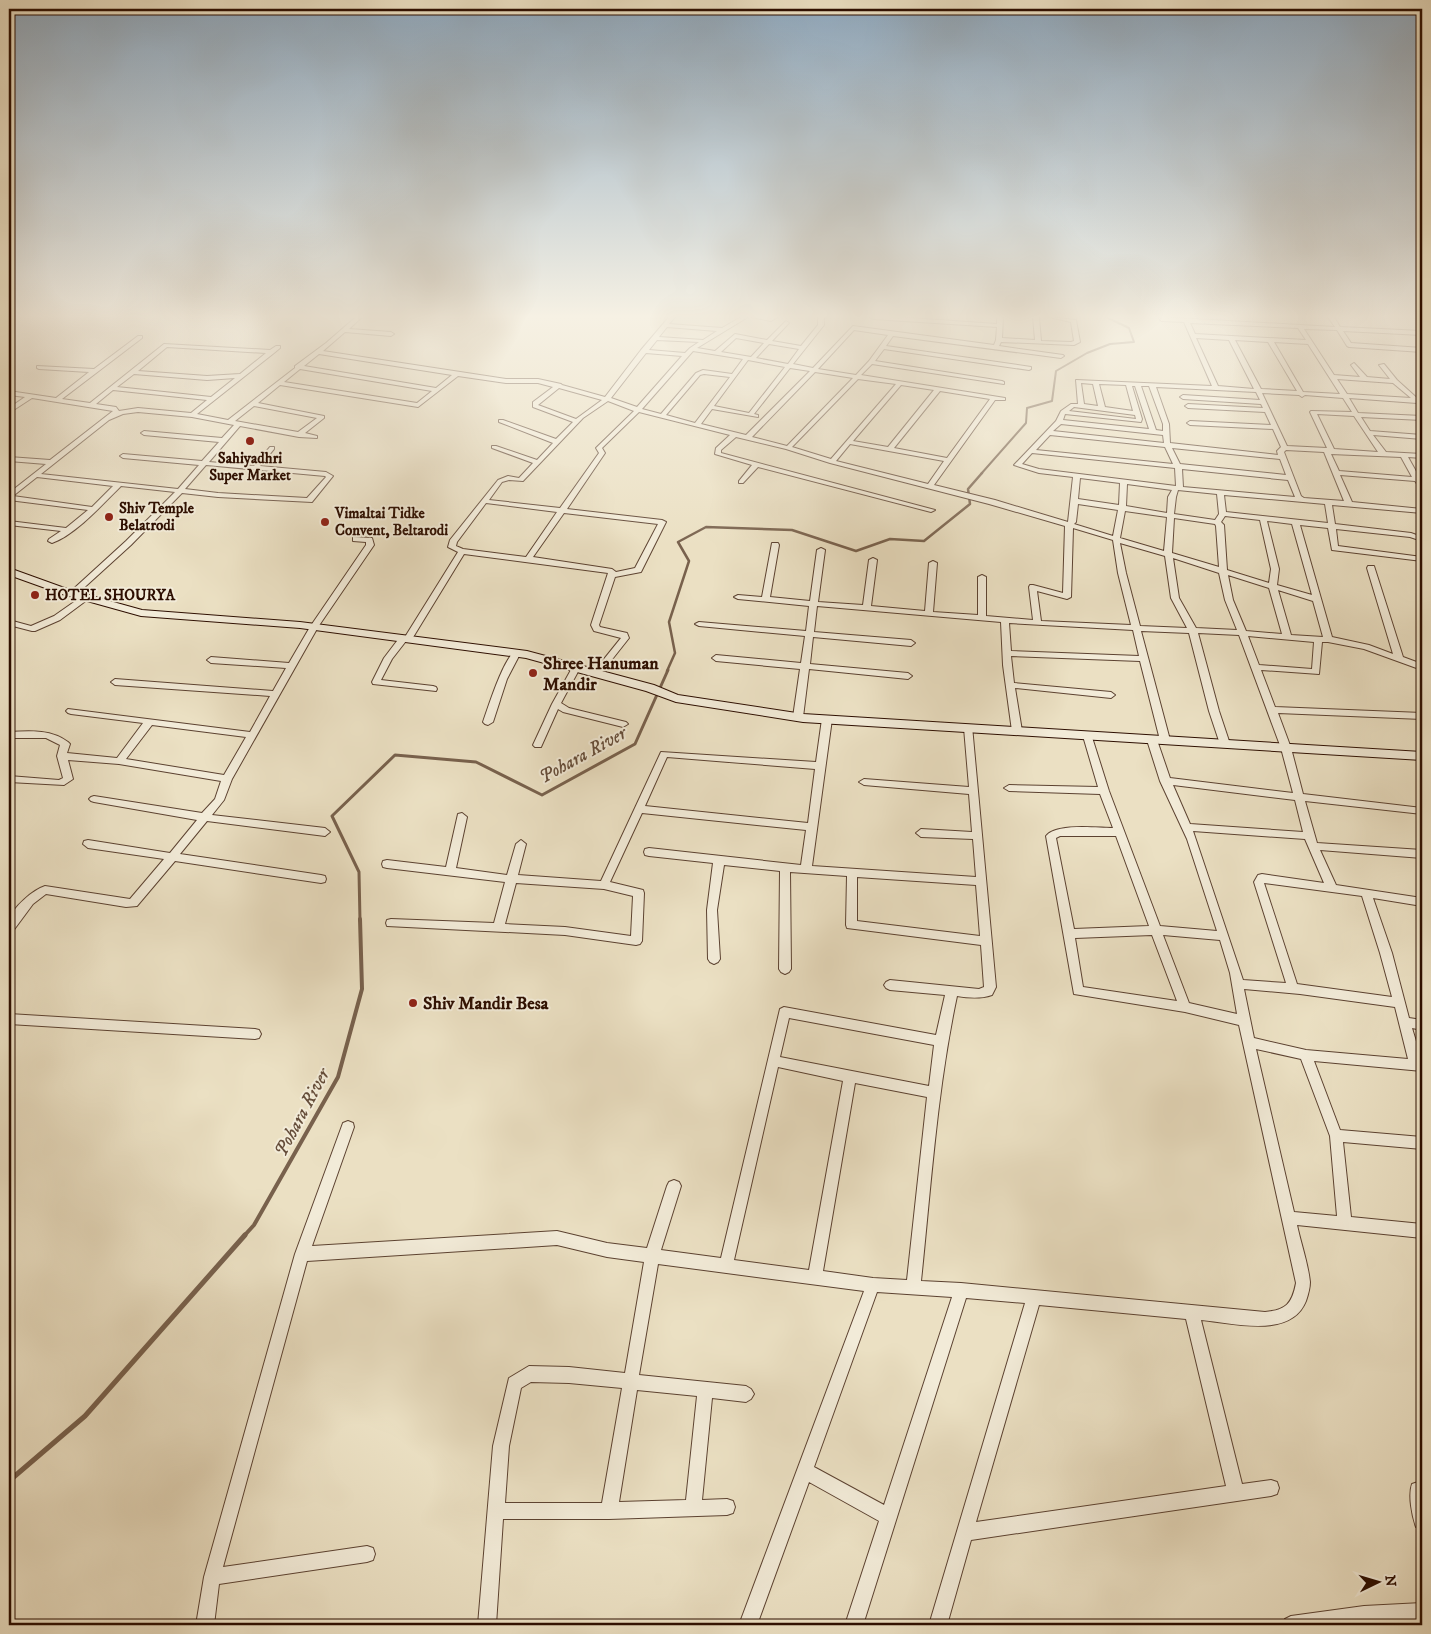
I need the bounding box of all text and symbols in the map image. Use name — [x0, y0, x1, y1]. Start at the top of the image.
marker: Sahiyadhri Super Market — [244, 435, 256, 447]
place label: Sahiyadhri Super Market — [209, 449, 291, 485]
place label: Shiv Temple Belatrodi — [119, 499, 195, 535]
place label: Vimaltai Tidke Convent, Beltarodi — [334, 504, 448, 540]
marker: Shiv Temple Belatrodi — [103, 511, 115, 523]
marker: Vimaltai Tidke Convent, Beltarodi — [319, 516, 331, 528]
place label: HOTEL SHOURYA — [45, 586, 175, 605]
marker: HOTEL SHOURYA — [29, 589, 41, 601]
place label: Shree Hanuman Mandir — [543, 653, 659, 696]
marker: Shree Hanuman Mandir — [527, 667, 539, 679]
water label: Pohara River — [535, 721, 632, 789]
place label: Shiv Mandir Besa — [423, 993, 549, 1015]
marker: Shiv Mandir Besa — [407, 997, 419, 1009]
water label: Pohara River — [270, 1063, 336, 1161]
north arrow — [1354, 1556, 1404, 1606]
text: N — [1380, 1574, 1399, 1588]

